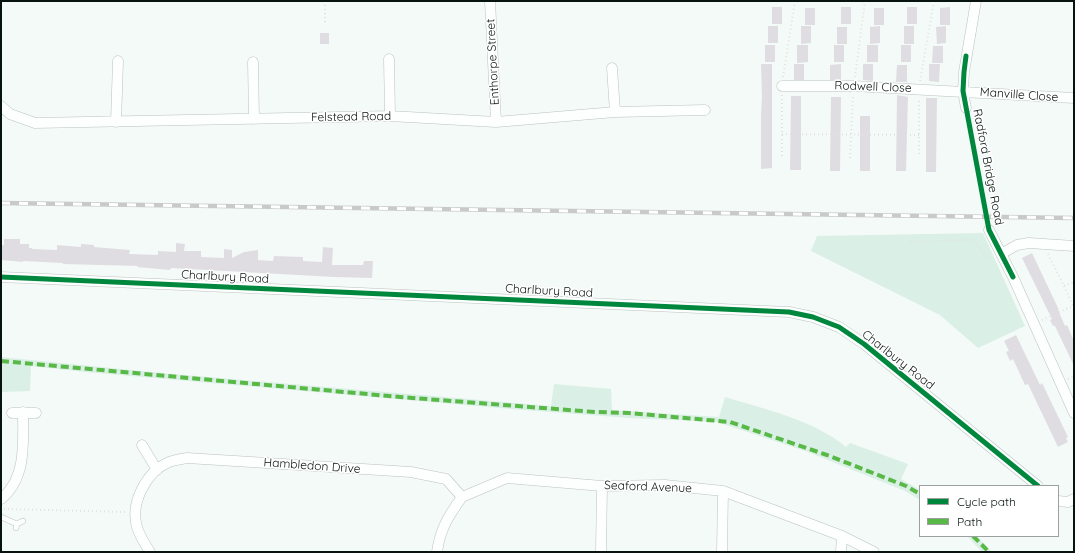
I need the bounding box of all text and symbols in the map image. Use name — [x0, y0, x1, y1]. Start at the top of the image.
street label: Enthorpe Street — [484, 18, 502, 106]
street label: Rodwell Close — [834, 78, 912, 96]
street label: Manville Close — [979, 85, 1059, 105]
street label: Radford Bridge Road — [970, 108, 1006, 226]
street label: Felstead Road — [311, 109, 391, 125]
street label: Charlbury Road — [181, 268, 269, 286]
street label: Charlbury Road — [505, 282, 593, 300]
street label: Charlbury Road — [859, 327, 937, 393]
street label: Hambledon Drive — [263, 455, 361, 477]
street label: Seaford Avenue — [604, 478, 692, 496]
legend — [919, 485, 1059, 537]
text: Cycle path — [957, 494, 1016, 509]
text: Path — [957, 514, 982, 529]

